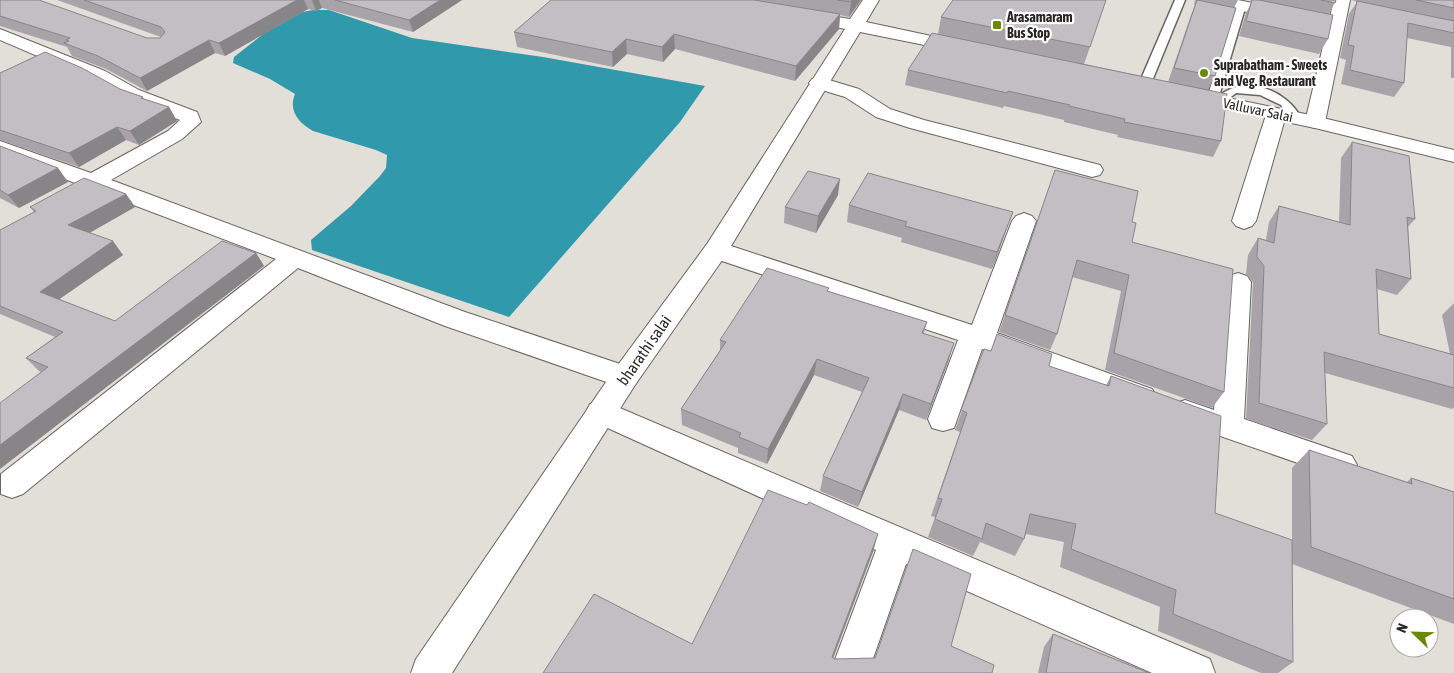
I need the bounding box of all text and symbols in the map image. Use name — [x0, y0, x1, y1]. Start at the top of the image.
place label: Arasamaram Bus Stop — [1006, 9, 1073, 41]
marker: Arasamaram Bus Stop — [991, 19, 1003, 31]
place label: Suprabatham - Sweets and Veg. Restaurant — [1214, 57, 1327, 89]
marker: Suprabatham - Sweets and Veg. Restaurant — [1198, 67, 1210, 79]
street label: Valluvar Salai — [1222, 95, 1294, 125]
street label: bharathi salai — [613, 312, 675, 388]
north arrow — [1389, 608, 1439, 658]
text: N — [1393, 621, 1411, 635]

